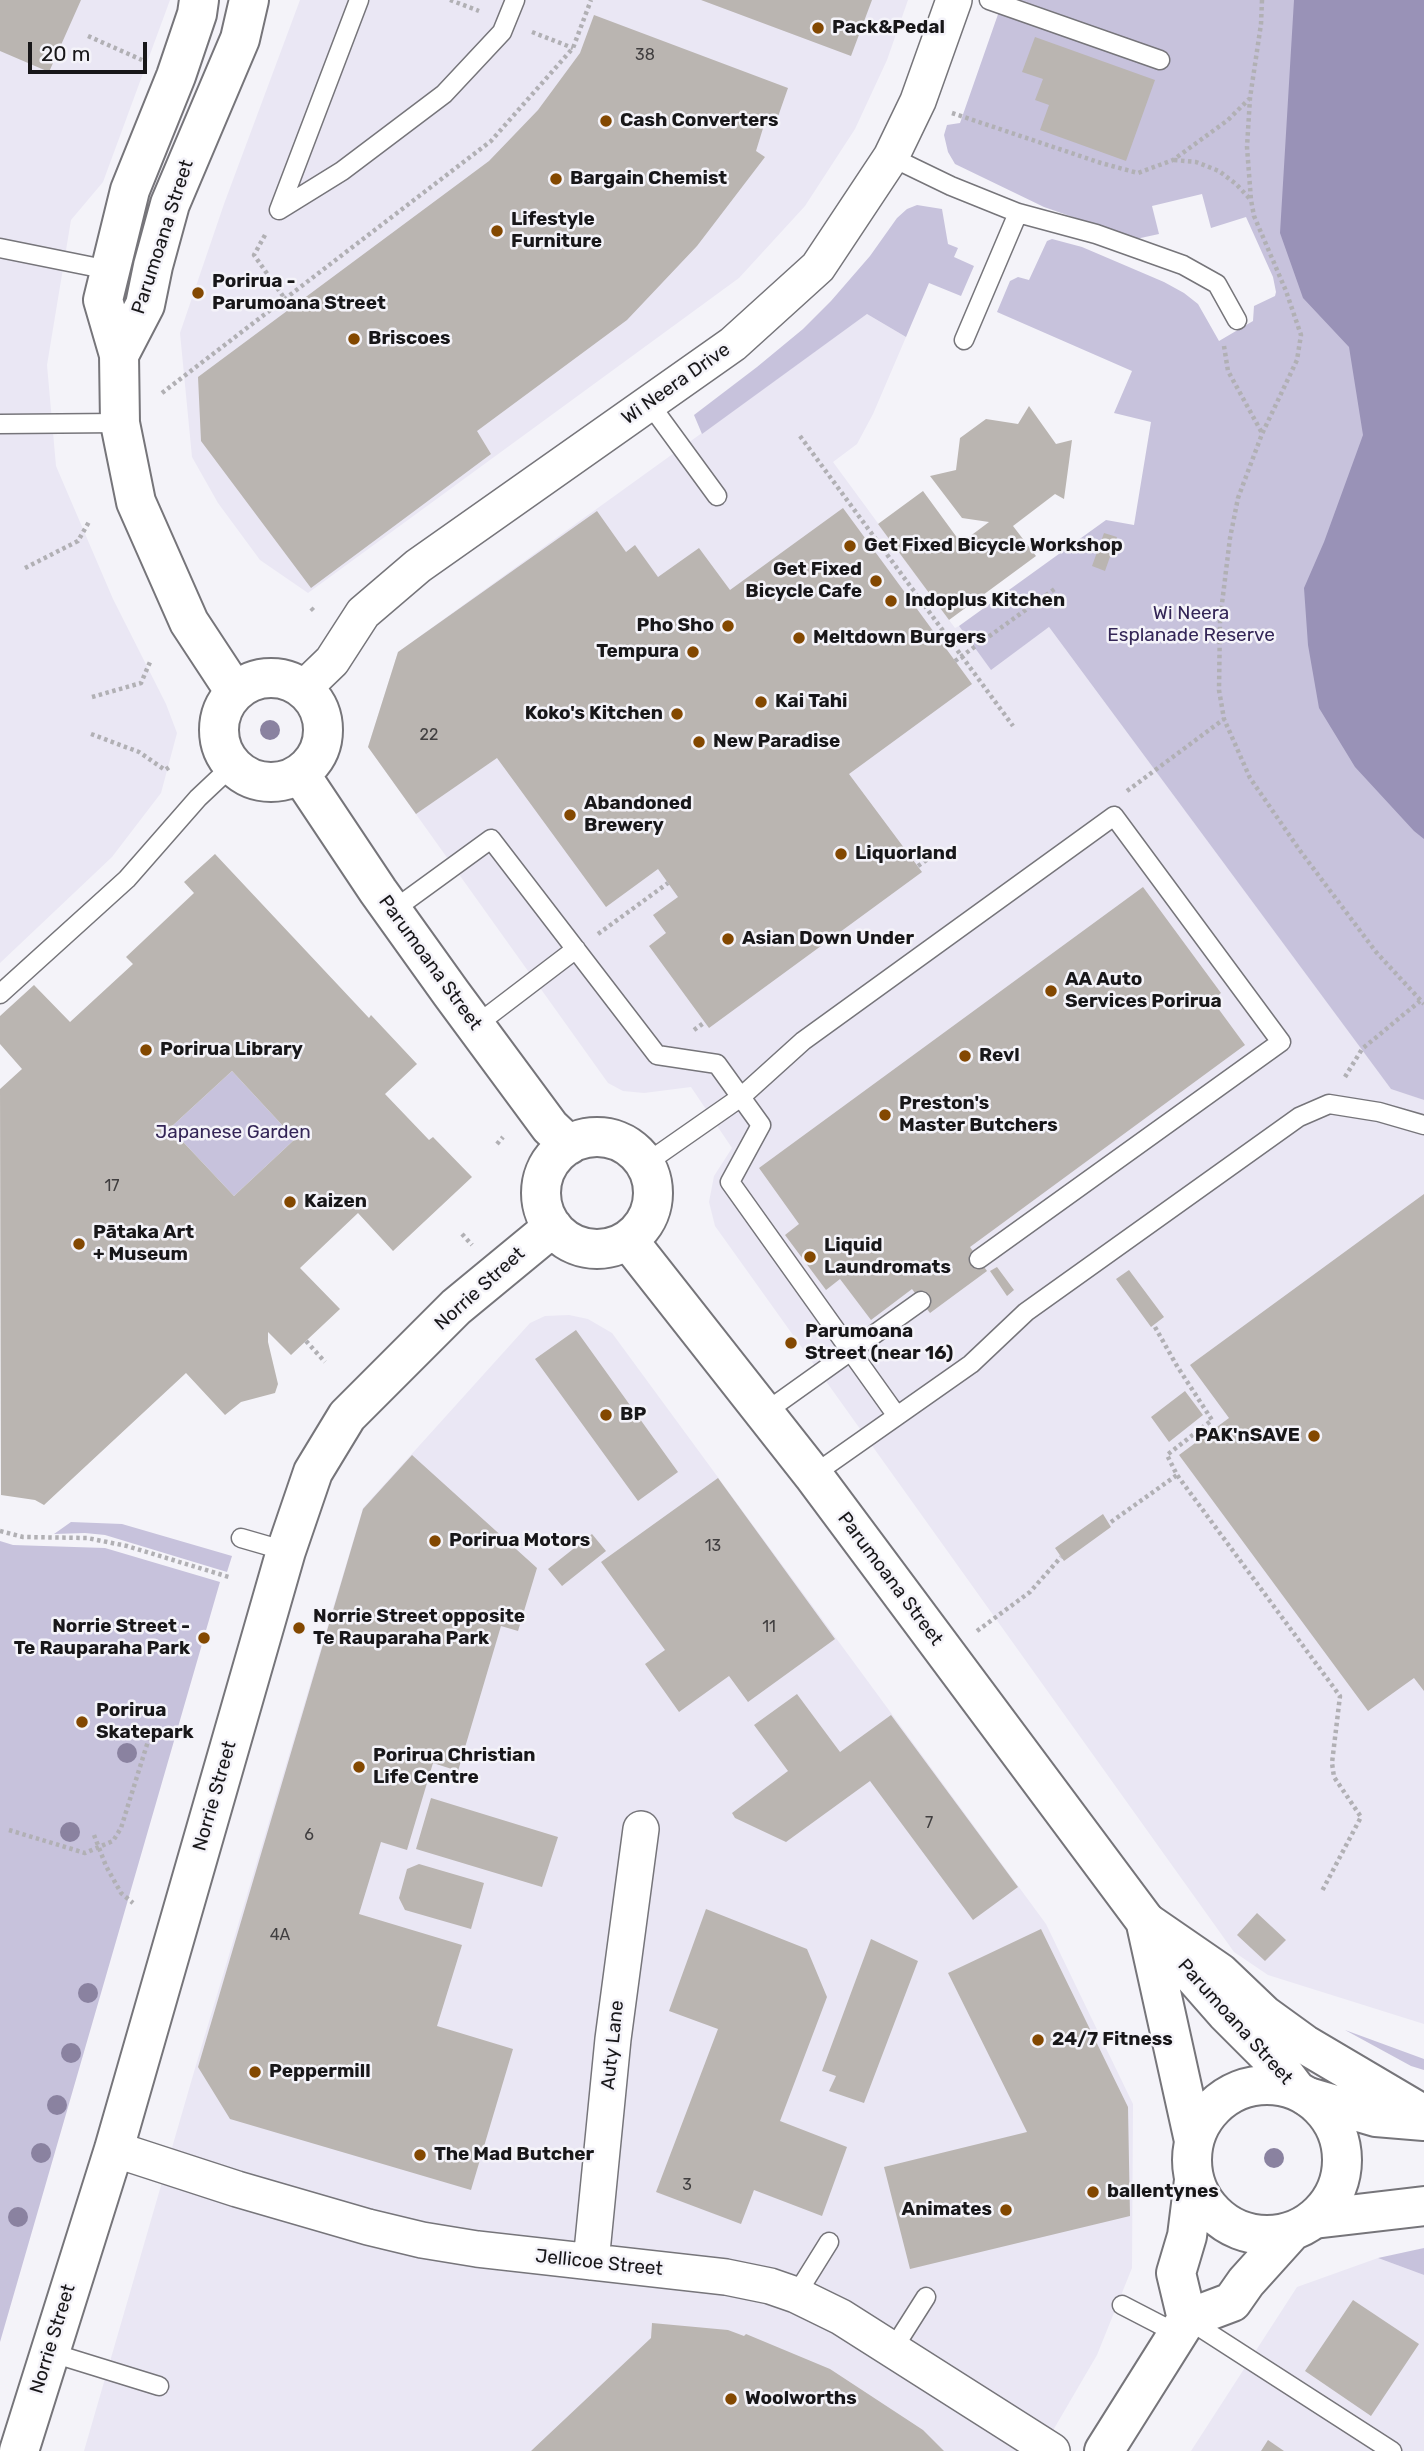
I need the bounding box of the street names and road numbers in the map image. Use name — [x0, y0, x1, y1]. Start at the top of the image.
street label: Parumoana Street — [127, 157, 199, 317]
street label: Wi Neera Drive — [617, 338, 735, 430]
street label: Parumoana Street — [373, 891, 487, 1035]
street label: Norrie Street — [430, 1243, 530, 1335]
street label: Parumoana Street — [832, 1508, 948, 1650]
street label: Norrie Street — [188, 1738, 242, 1854]
street label: Parumoana Street — [1173, 1955, 1297, 2089]
street label: Auty Lane — [597, 1999, 629, 2091]
street label: Jellicoe Street — [534, 2245, 664, 2281]
street label: Norrie Street — [26, 2281, 80, 2397]

